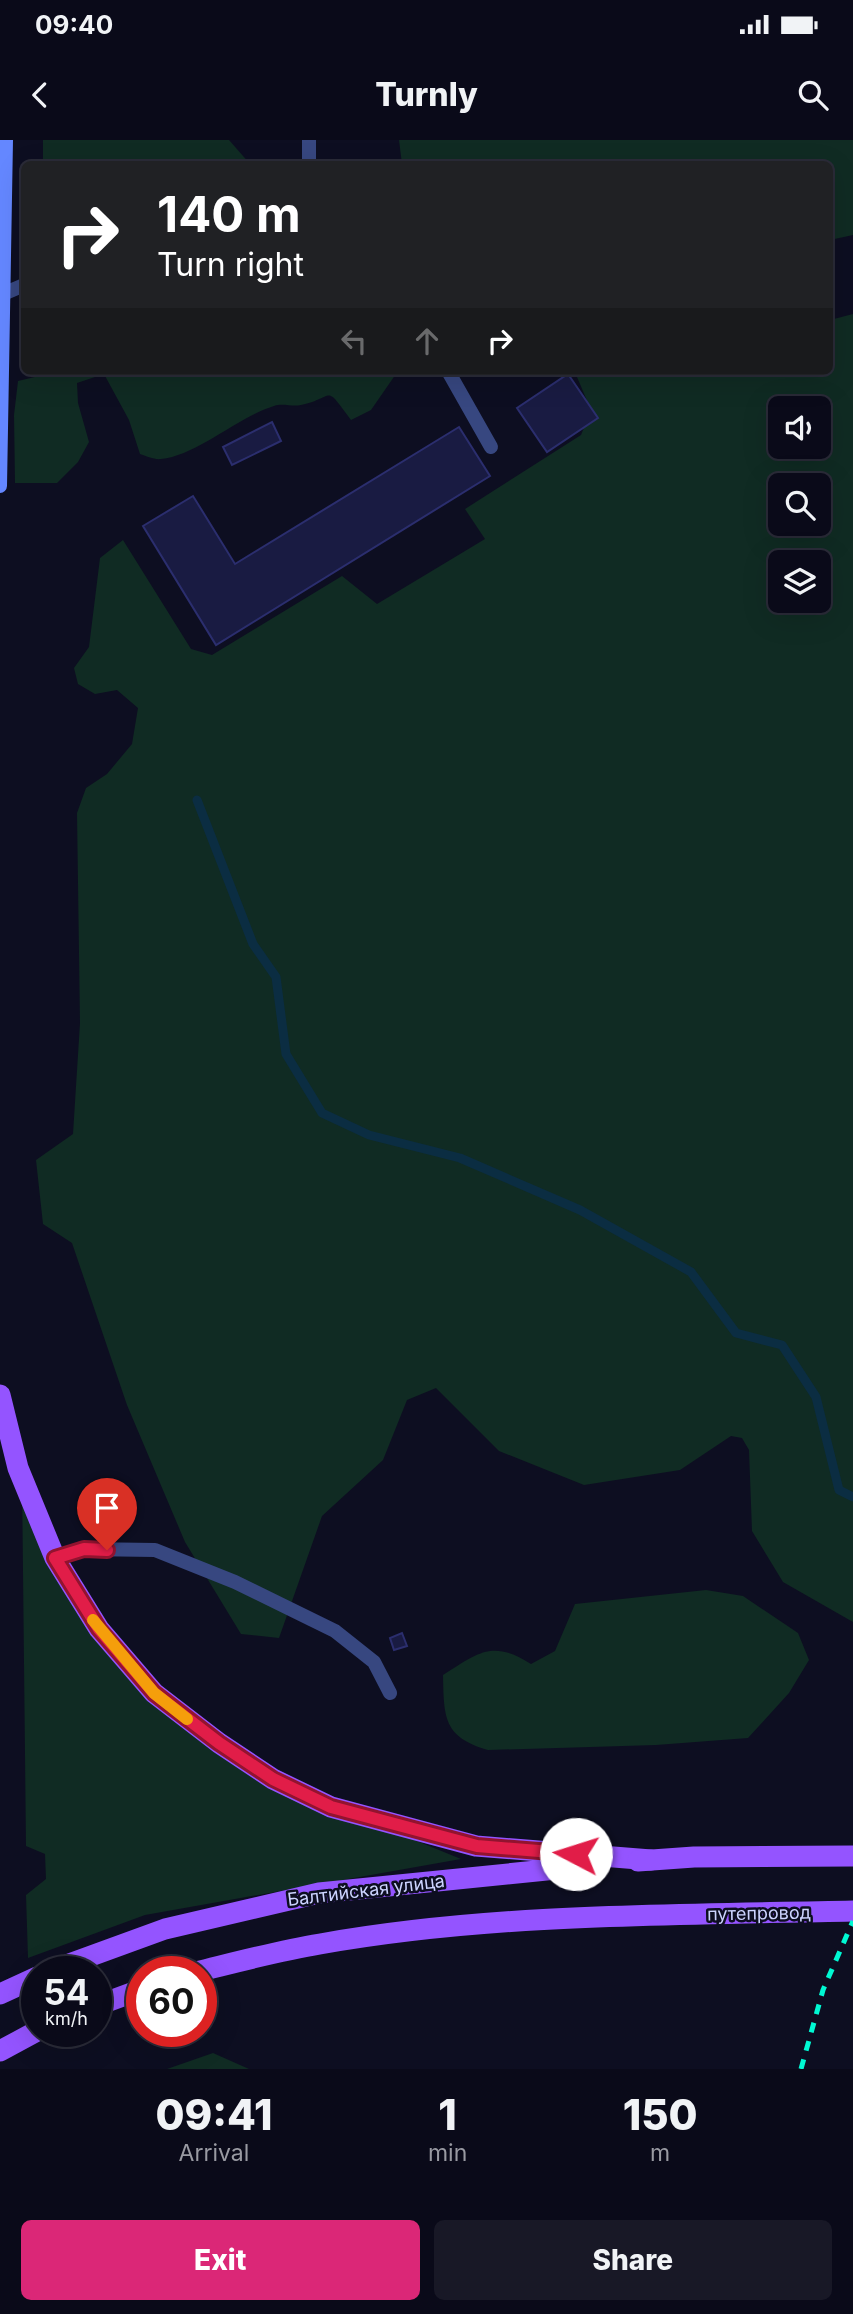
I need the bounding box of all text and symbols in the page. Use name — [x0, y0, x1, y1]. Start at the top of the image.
text: 09:40 — [35, 9, 113, 40]
text: Turnly — [375, 75, 478, 114]
icon: back — [21, 76, 59, 114]
icon: search — [794, 76, 832, 114]
text: 140 m — [157, 185, 301, 244]
icon: right — [42, 189, 133, 280]
text: Turn right — [157, 245, 304, 284]
icon: left — [335, 322, 373, 360]
icon: ahead — [408, 322, 446, 360]
icon: right — [481, 322, 519, 360]
map controls — [768, 396, 831, 613]
button: sound — [768, 396, 831, 459]
button: search — [768, 473, 831, 536]
button: layers — [768, 550, 831, 613]
pin — [77, 1478, 137, 1550]
icon: arrive — [88, 1489, 126, 1527]
position arrow — [539, 1817, 613, 1891]
street label: Балтийская улица — [286, 1870, 446, 1910]
street label: путепровод — [707, 1902, 811, 1924]
speed limit sign: 60 — [126, 1956, 217, 2047]
text: 54 — [43, 1971, 90, 2013]
text: km/h — [45, 2008, 88, 2029]
text: 09:41 — [155, 2089, 273, 2140]
text: 1 — [438, 2089, 457, 2140]
text: 150 — [623, 2089, 698, 2140]
text: Arrival — [179, 2139, 249, 2167]
text: min — [428, 2139, 467, 2167]
text: m — [650, 2139, 670, 2167]
button: Exit — [21, 2220, 420, 2300]
button: Share — [434, 2220, 832, 2300]

